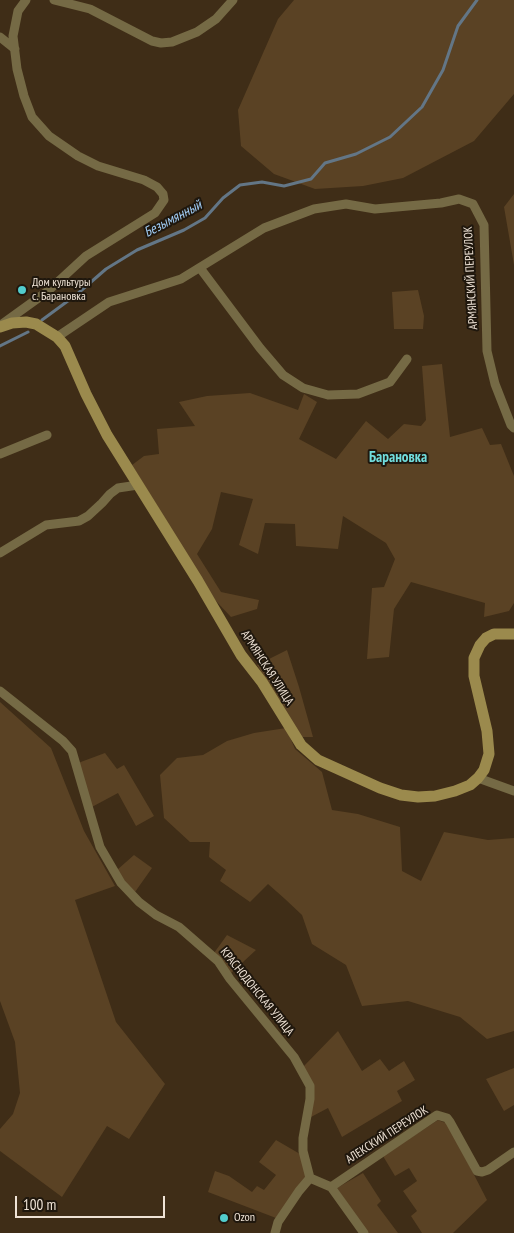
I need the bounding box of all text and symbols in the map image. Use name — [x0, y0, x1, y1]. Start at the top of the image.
water label: Безымянный — [141, 197, 205, 241]
street label: АРМЯНСКИЙ ПЕРЕУЛОК — [461, 226, 481, 330]
place label: Дом культуры с. Барановка — [32, 276, 90, 304]
marker: Дом культуры с. Барановка — [16, 284, 28, 296]
district label: Барановка — [369, 449, 427, 467]
street label: АРМЯНСКАЯ УЛИЦА — [238, 628, 296, 708]
street label: КРАСНОДОНСКАЯ УЛИЦА — [217, 945, 297, 1039]
street label: АЛЕКСКИЙ ПЕРЕУЛОК — [343, 1103, 431, 1167]
scale bar — [18, 1186, 168, 1218]
text: 100 m — [23, 1195, 56, 1214]
place label: Ozon — [234, 1211, 255, 1225]
marker: Ozon — [218, 1212, 230, 1224]

